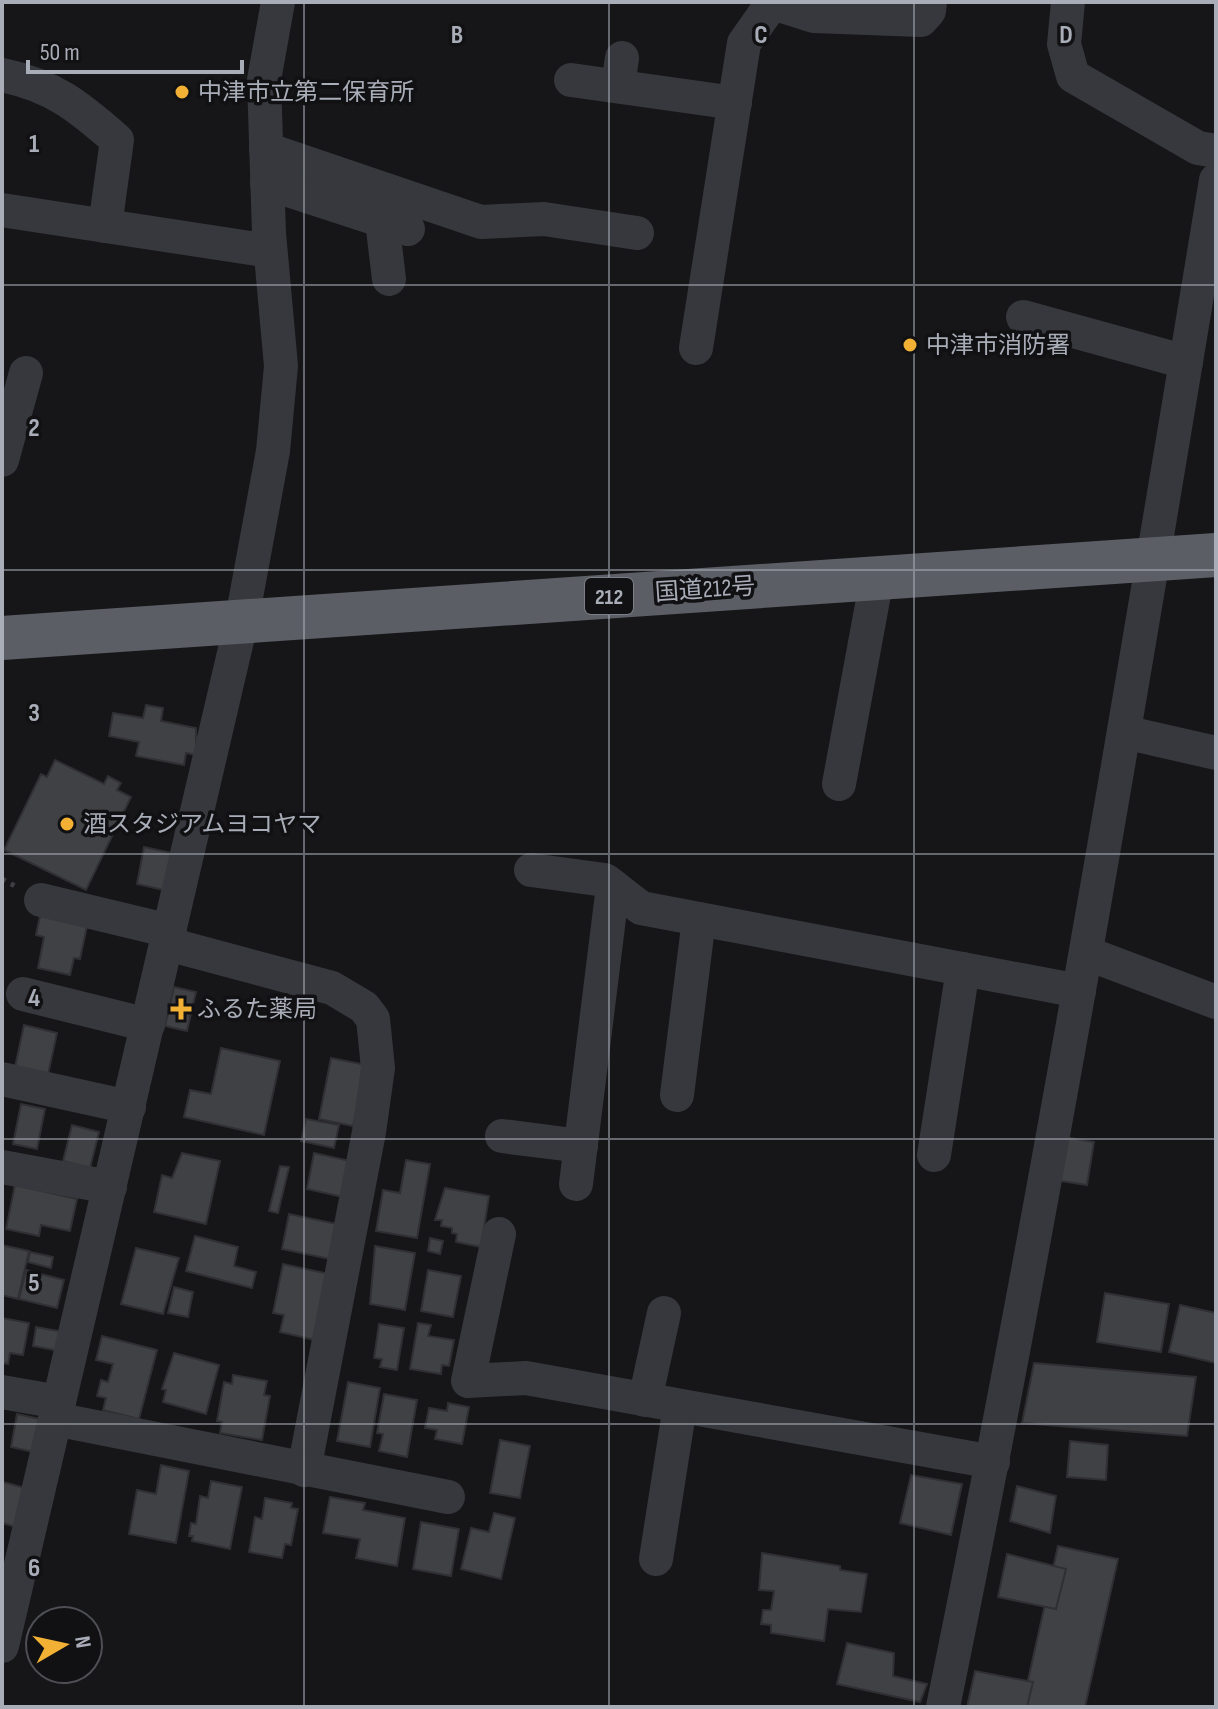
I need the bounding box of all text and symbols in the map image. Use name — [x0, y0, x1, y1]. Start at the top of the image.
text: B — [451, 20, 463, 51]
text: C — [754, 20, 768, 51]
text: D — [1059, 20, 1073, 51]
scale bar — [28, 24, 242, 74]
text: 50 m — [40, 38, 80, 67]
place label: 中津市立第二保育所 — [198, 78, 414, 107]
marker: 中津市立第二保育所 — [173, 83, 191, 101]
text: 1 — [29, 129, 39, 160]
place label: 中津市消防署 — [926, 331, 1070, 360]
marker: 中津市消防署 — [901, 336, 919, 354]
text: 2 — [28, 413, 40, 444]
street label: 国道212号 — [654, 572, 756, 607]
road number: 212 — [585, 578, 633, 614]
text: 3 — [28, 698, 40, 729]
place label: 酒スタジアムヨコヤマ — [83, 810, 321, 839]
marker: 酒スタジアムヨコヤマ — [58, 815, 76, 833]
text: 4 — [28, 983, 40, 1014]
place label: ふるた薬局 — [197, 995, 317, 1024]
marker: ふるた薬局 — [172, 1000, 190, 1018]
text: 5 — [28, 1268, 40, 1299]
text: 6 — [28, 1553, 40, 1584]
north arrow — [24, 1605, 104, 1685]
text: N — [68, 1634, 97, 1650]

